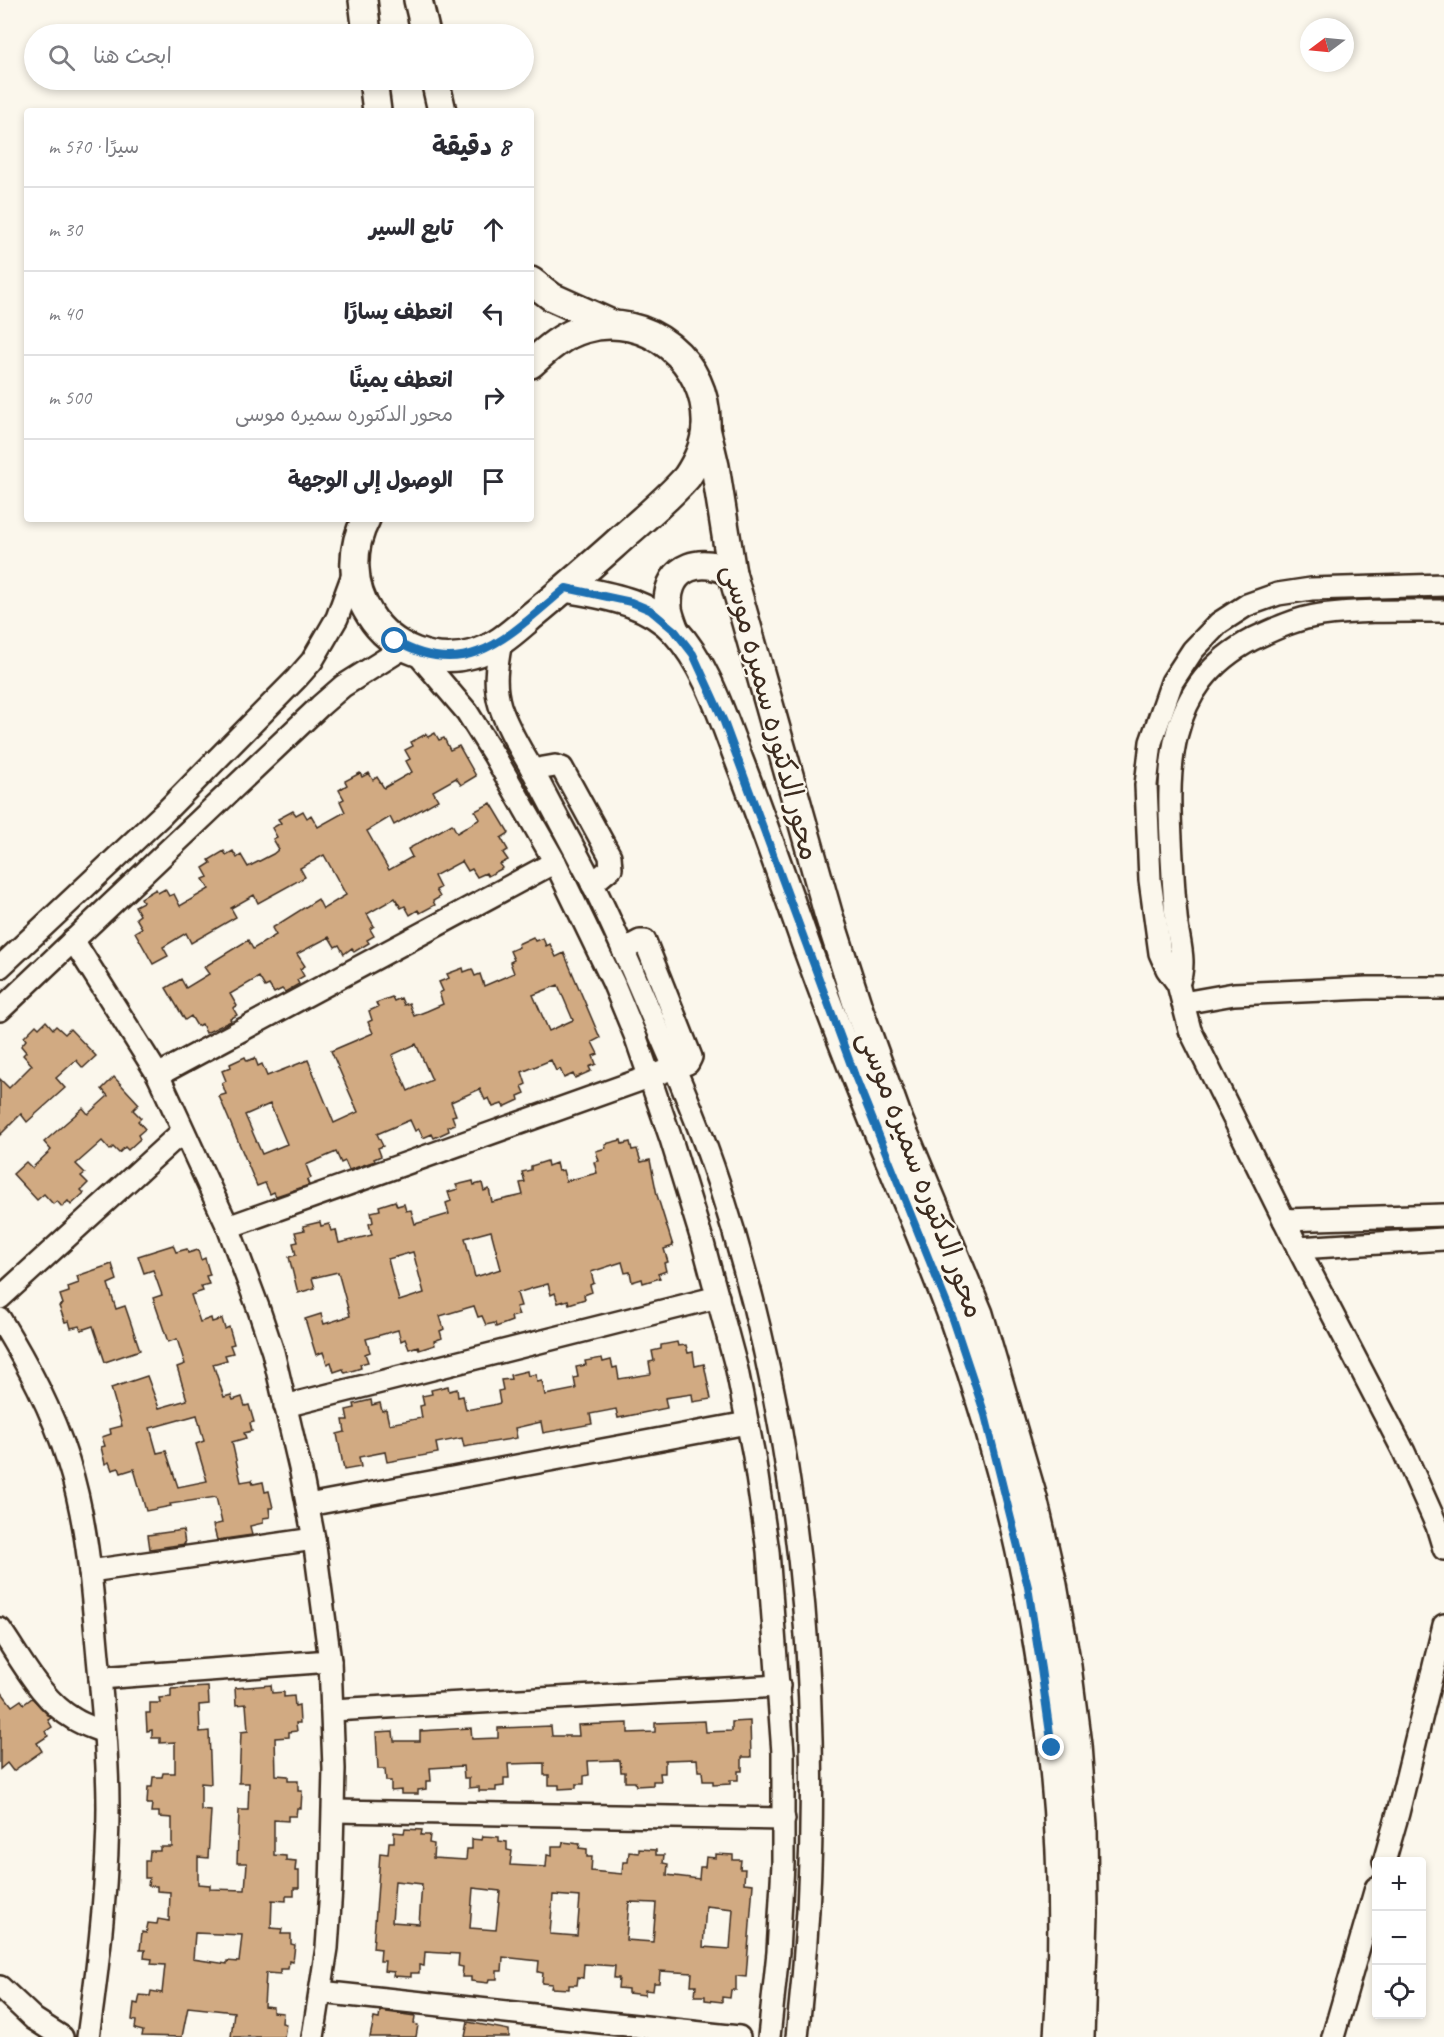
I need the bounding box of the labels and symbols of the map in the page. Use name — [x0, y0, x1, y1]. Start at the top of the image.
north arrow — [1300, 18, 1354, 72]
street label: محور الدكتوره سميره موسى — [714, 560, 828, 864]
route start — [381, 627, 407, 653]
street label: محور الدكتوره سميره موسى — [850, 1025, 993, 1323]
route end — [1038, 1734, 1064, 1760]

